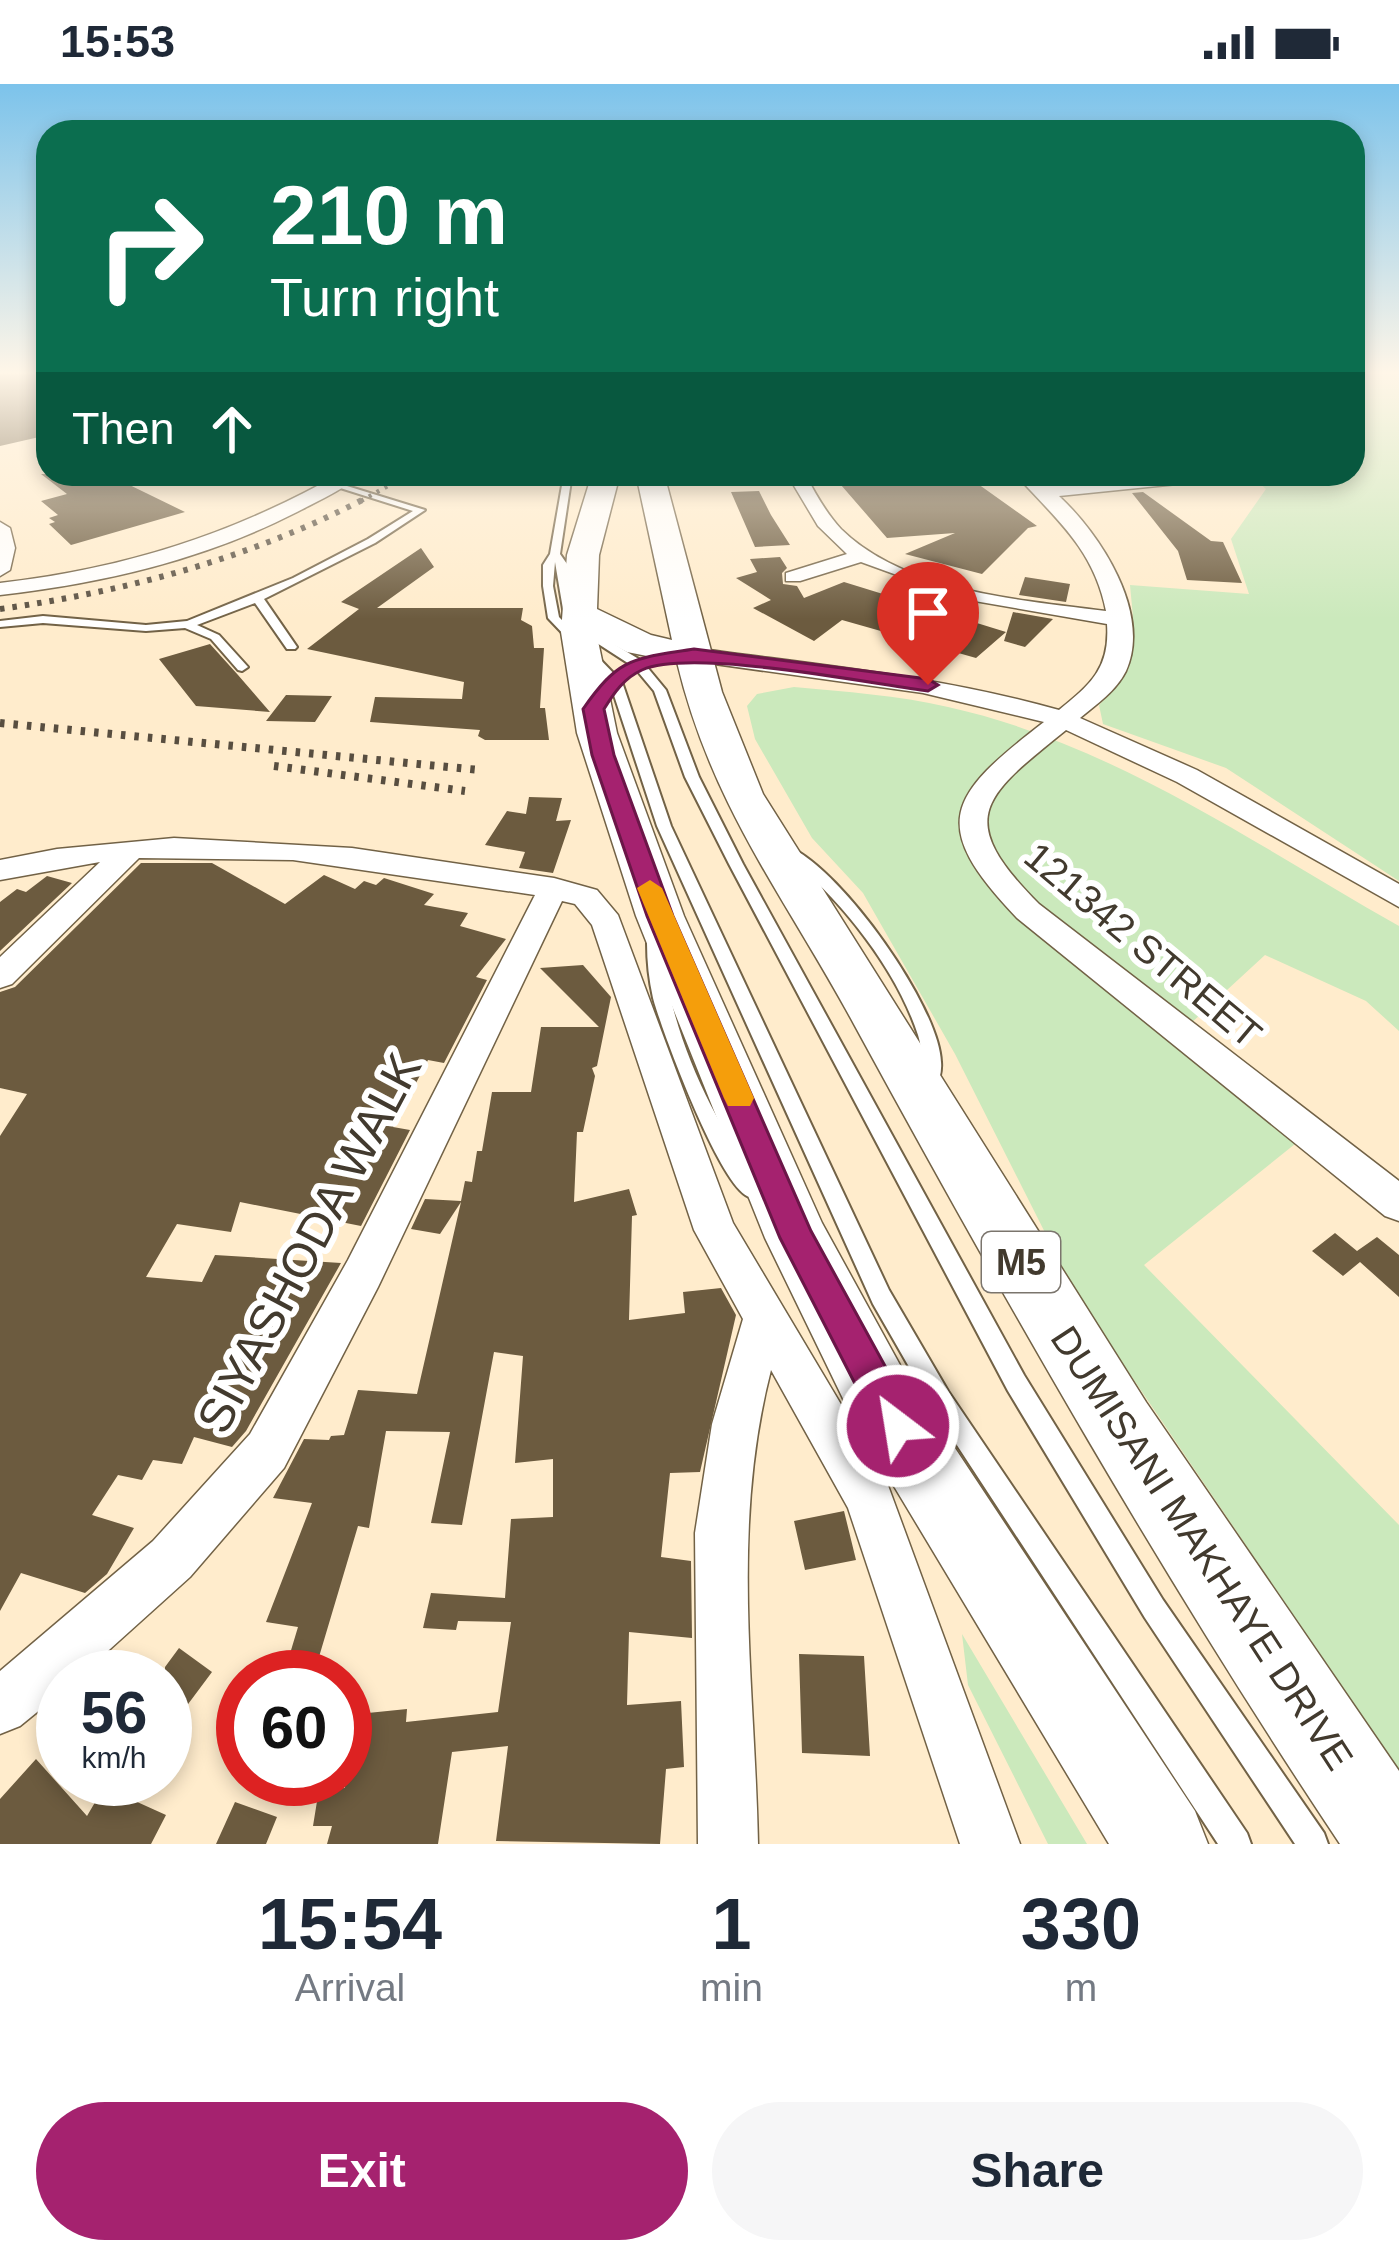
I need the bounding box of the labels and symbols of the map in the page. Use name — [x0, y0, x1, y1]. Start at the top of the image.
pin — [877, 562, 979, 685]
street label: 121342 STREET — [1016, 834, 1270, 1056]
street label: SIYASHODA WALK — [187, 1044, 431, 1442]
road number: M5 — [982, 1232, 1060, 1292]
street label: DUMISANI MAKHAYE DRIVE — [1043, 1319, 1361, 1777]
position arrow — [835, 1363, 961, 1489]
speed limit sign: 60 — [216, 1650, 372, 1806]

